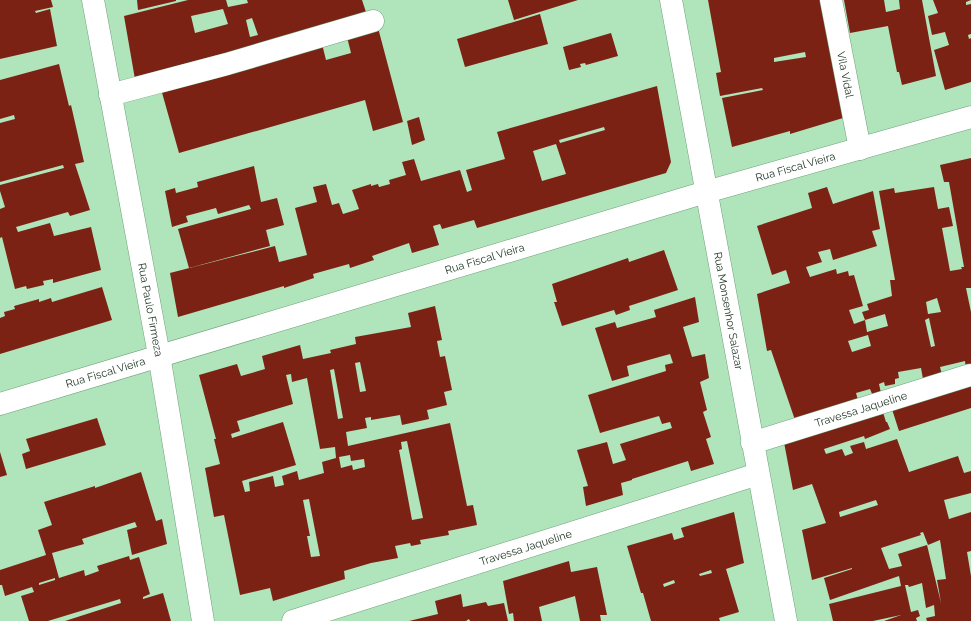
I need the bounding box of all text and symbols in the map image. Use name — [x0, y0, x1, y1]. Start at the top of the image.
street label: Vila Vidal — [835, 50, 856, 99]
street label: Rua Fiscal Vieira — [754, 149, 837, 184]
street label: Rua Fiscal Vieira — [443, 240, 526, 277]
street label: Rua Monsenhor Salazar — [711, 251, 746, 371]
street label: Rua Paulo Firmeza — [136, 262, 166, 358]
street label: Rua Fiscal Vieira — [64, 354, 147, 390]
street label: Travessa Jaqueline — [813, 388, 909, 430]
street label: Travessa Jaqueline — [478, 527, 574, 568]

